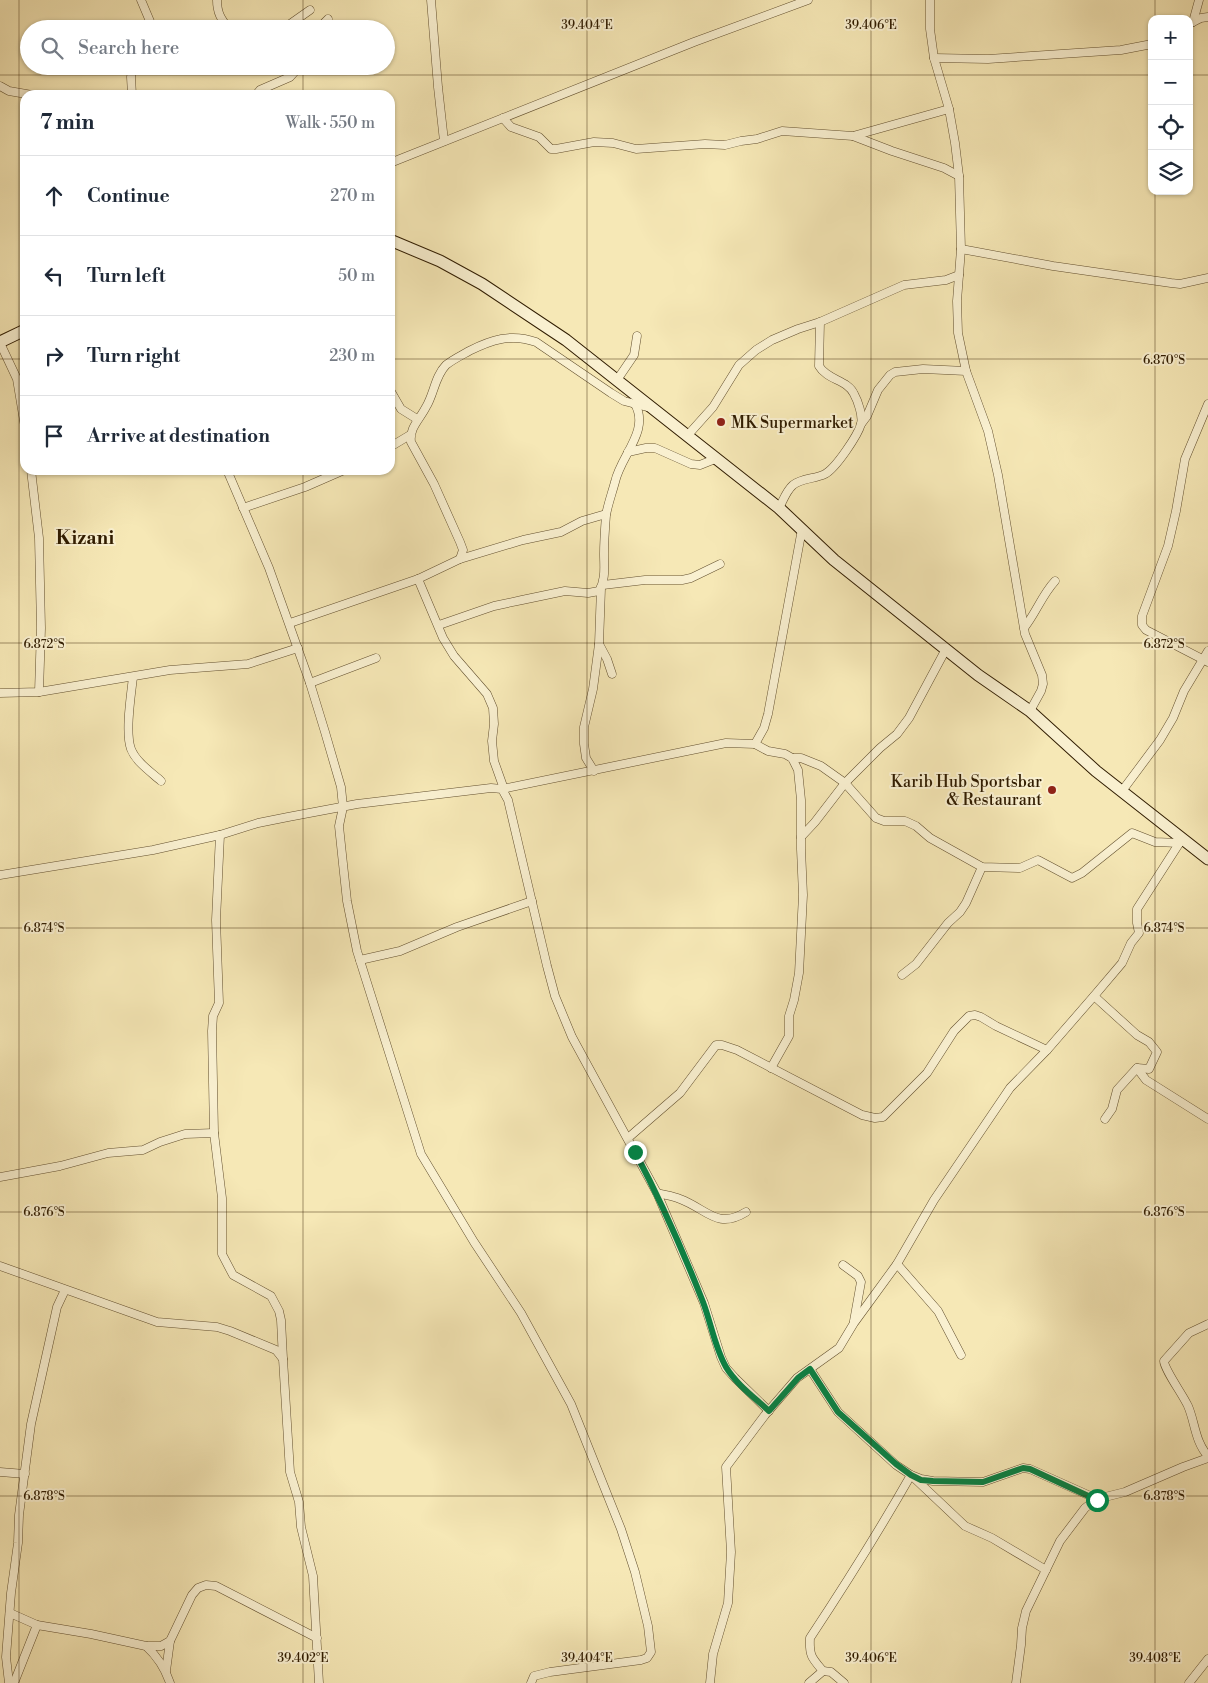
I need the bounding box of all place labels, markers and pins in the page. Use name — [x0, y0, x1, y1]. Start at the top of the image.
place label: MK Supermarket — [731, 413, 854, 433]
marker: MK Supermarket — [715, 416, 727, 428]
place label: Karib Hub Sportsbar & Restaurant — [891, 772, 1042, 810]
marker: Karib Hub Sportsbar & Restaurant — [1046, 784, 1058, 796]

